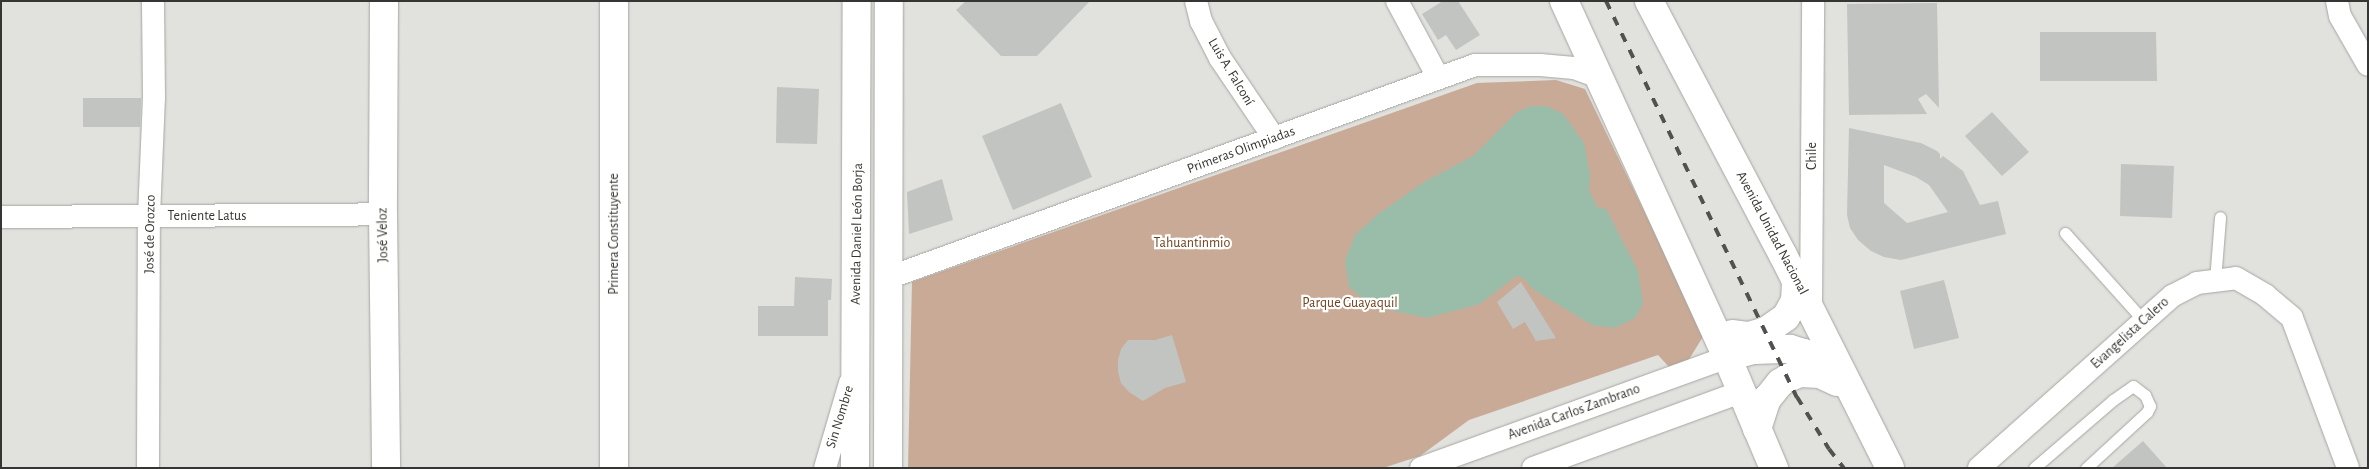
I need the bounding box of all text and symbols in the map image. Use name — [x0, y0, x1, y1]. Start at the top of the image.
street label: Luis A. Falconí — [1204, 35, 1258, 109]
street label: Primeras Olimpiadas — [1185, 123, 1297, 177]
street label: Chile — [1804, 142, 1820, 170]
street label: Avenida Daniel León Borja — [847, 163, 867, 305]
street label: Avenida Unidad Nacional — [1732, 168, 1812, 298]
street label: Primera Constituyente — [606, 173, 622, 295]
street label: José de Orozco — [141, 194, 159, 274]
street label: Teniente Latus — [168, 208, 246, 224]
street label: José Veloz — [374, 208, 392, 262]
park label: Tahuantinmio — [1154, 235, 1230, 251]
street label: Evangelista Calero — [2088, 294, 2172, 372]
park label: Parque Guayaquil — [1302, 295, 1398, 311]
street label: Avenida Carlos Zambrano — [1506, 380, 1642, 444]
street label: Sin Nombre — [822, 384, 858, 450]

